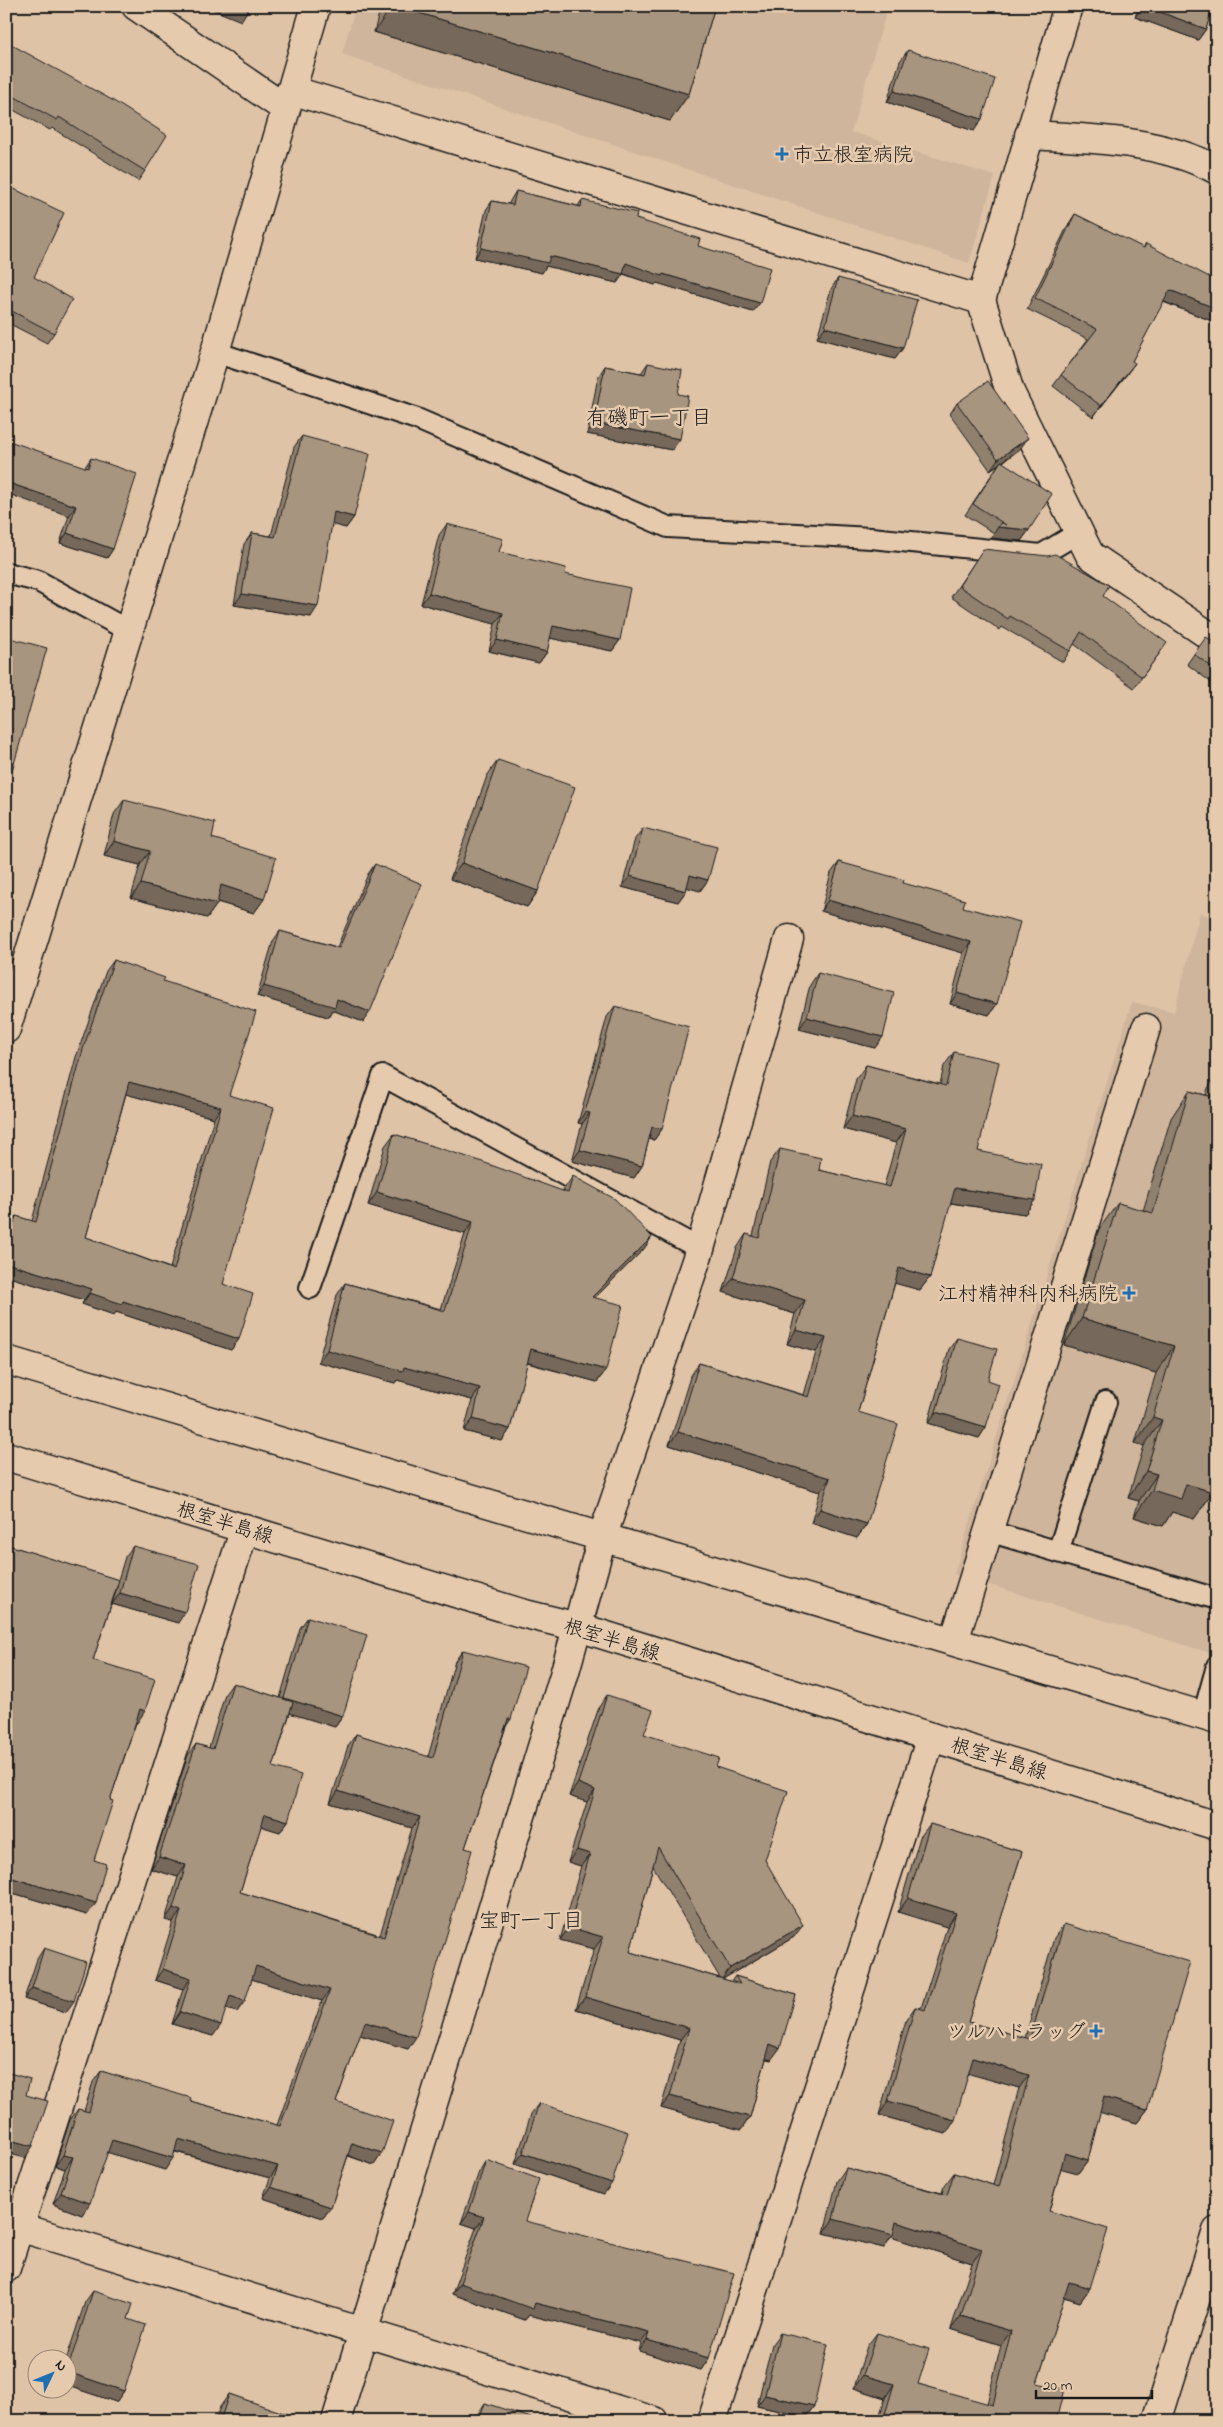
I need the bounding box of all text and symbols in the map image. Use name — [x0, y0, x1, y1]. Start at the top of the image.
place label: 市立根室病院 — [793, 142, 913, 171]
marker: 市立根室病院 — [775, 147, 789, 161]
district label: 有磯町一丁目 — [586, 404, 712, 434]
place label: 江村精神科内科病院 — [938, 1281, 1118, 1310]
marker: 江村精神科内科病院 — [1122, 1286, 1136, 1300]
street label: 根室半島線 — [172, 1496, 276, 1553]
street label: 根室半島線 — [559, 1613, 663, 1670]
street label: 根室半島線 — [946, 1732, 1050, 1789]
district label: 宝町一丁目 — [479, 1907, 584, 1937]
place label: ツルハドラッグ — [947, 2019, 1086, 2048]
marker: ツルハドラッグ — [1090, 2025, 1102, 2037]
north arrow — [28, 2350, 78, 2400]
text: N — [50, 2356, 71, 2377]
scale bar — [1036, 2367, 1152, 2399]
text: 20 m — [1043, 2375, 1073, 2397]

